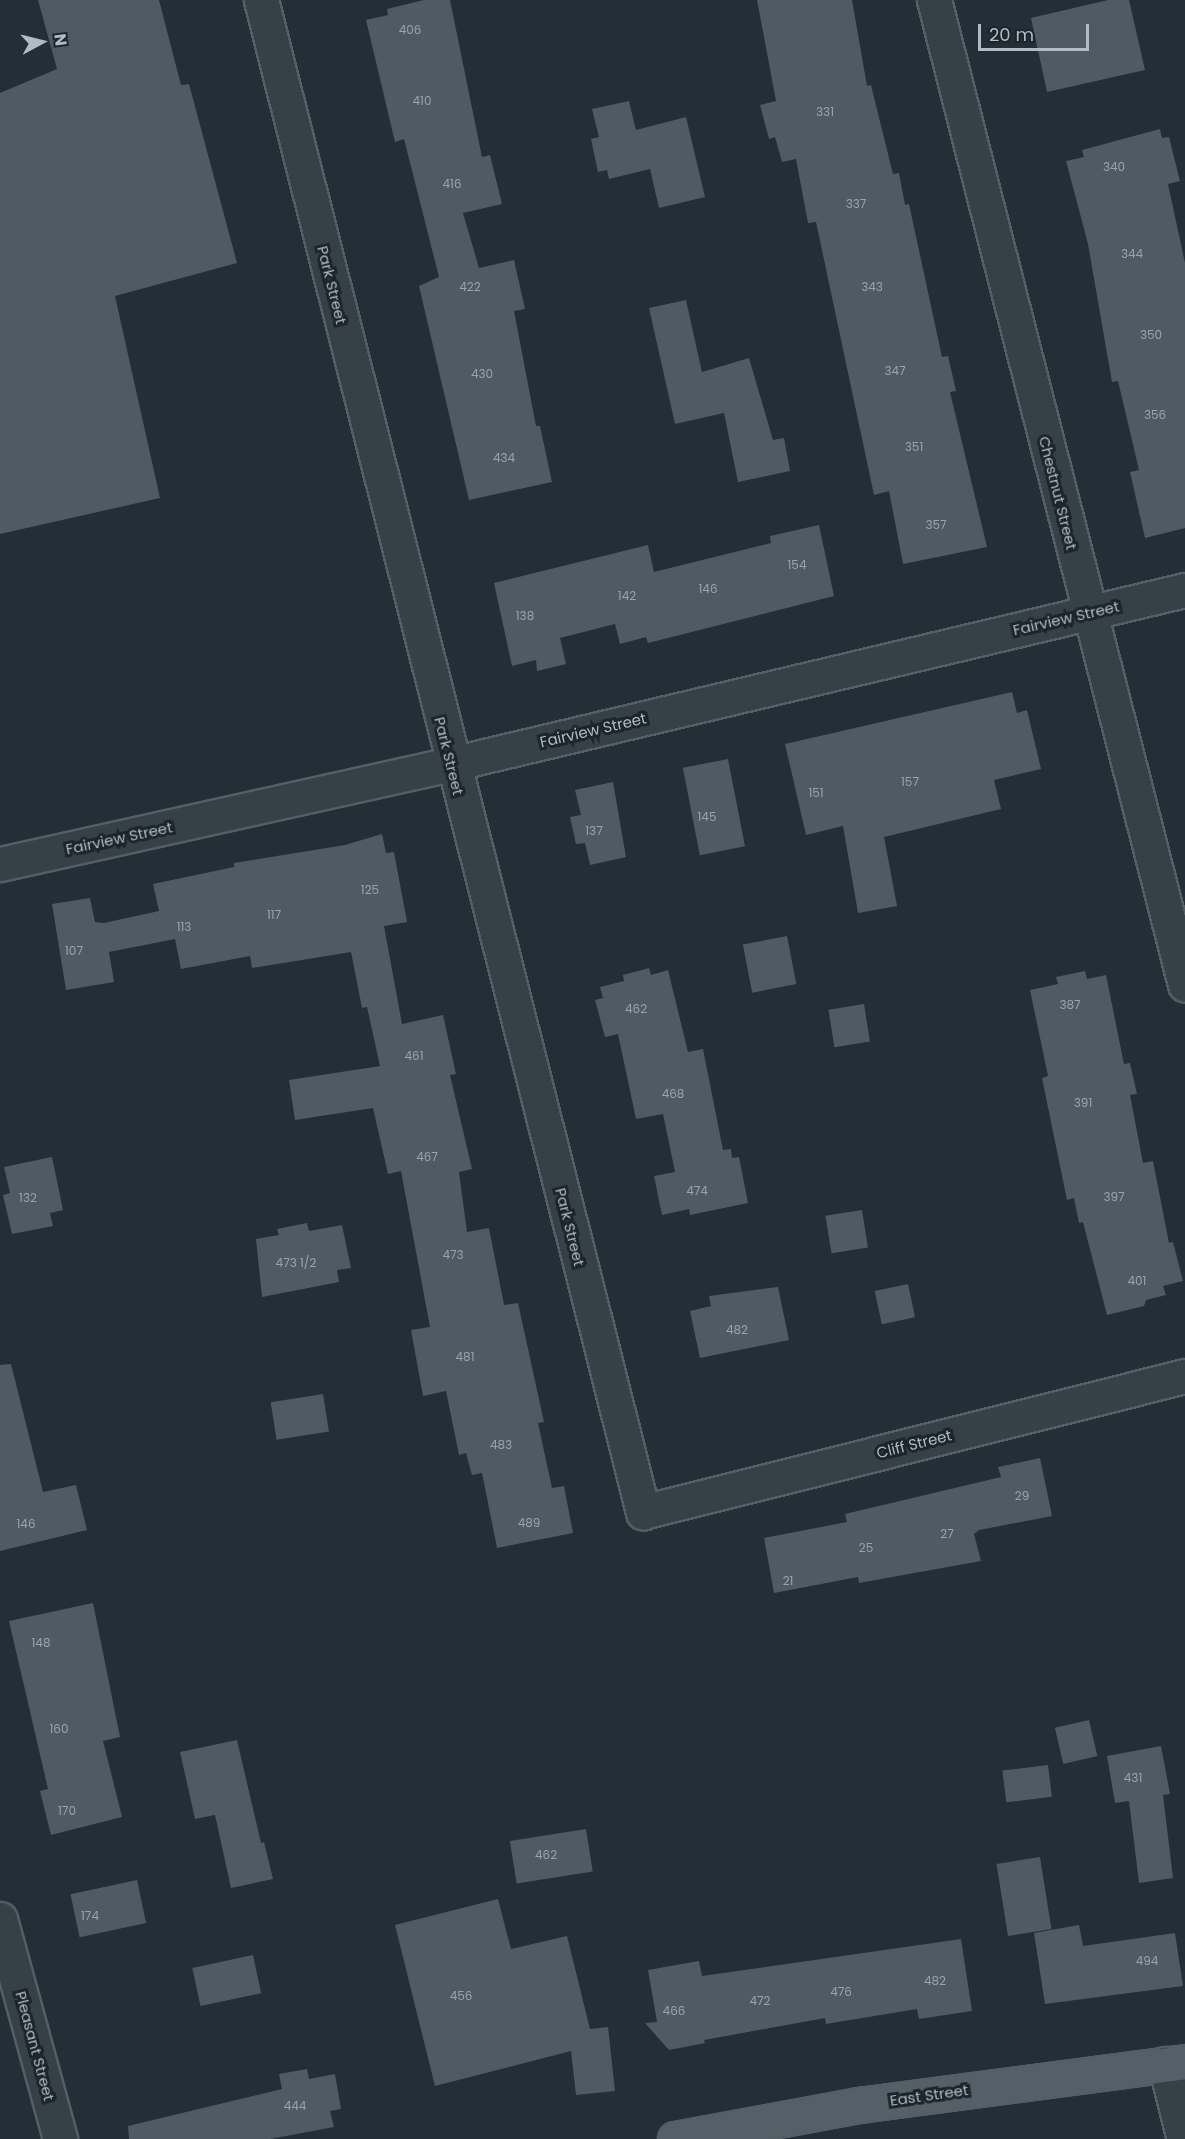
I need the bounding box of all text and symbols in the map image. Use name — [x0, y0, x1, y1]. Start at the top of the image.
north arrow — [12, 12, 72, 72]
scale bar — [981, 12, 1092, 50]
text: 20 m — [989, 22, 1034, 47]
house number: 406 — [399, 23, 421, 37]
text: N — [48, 32, 73, 47]
house number: 410 — [413, 94, 431, 108]
house number: 331 — [816, 105, 834, 119]
house number: 340 — [1103, 160, 1125, 174]
house number: 416 — [442, 177, 462, 191]
house number: 337 — [846, 197, 866, 211]
street label: Park Street — [314, 244, 350, 326]
house number: 344 — [1121, 247, 1143, 261]
house number: 422 — [459, 280, 481, 294]
house number: 343 — [861, 280, 883, 294]
house number: 350 — [1140, 328, 1162, 342]
house number: 347 — [884, 364, 906, 378]
house number: 430 — [471, 367, 493, 381]
house number: 356 — [1144, 408, 1166, 422]
street label: Chestnut Street — [1035, 434, 1081, 552]
house number: 351 — [905, 440, 923, 454]
house number: 434 — [493, 451, 515, 465]
house number: 357 — [925, 518, 947, 532]
house number: 154 — [788, 558, 806, 572]
house number: 146 — [698, 582, 718, 596]
house number: 142 — [618, 589, 636, 603]
street label: Fairview Street — [1011, 597, 1121, 639]
house number: 138 — [516, 609, 534, 623]
street label: Fairview Street — [538, 709, 648, 751]
street label: Park Street — [431, 715, 467, 797]
house number: 157 — [901, 775, 919, 789]
house number: 151 — [808, 786, 824, 800]
house number: 145 — [698, 810, 716, 824]
street label: Fairview Street — [64, 818, 174, 858]
house number: 137 — [585, 824, 603, 838]
house number: 125 — [361, 883, 379, 897]
house number: 117 — [267, 908, 281, 922]
house number: 113 — [177, 920, 191, 934]
house number: 107 — [65, 944, 83, 958]
house number: 387 — [1059, 998, 1081, 1012]
house number: 462 — [625, 1002, 647, 1016]
house number: 461 — [404, 1049, 424, 1063]
house number: 468 — [662, 1087, 684, 1101]
house number: 391 — [1074, 1096, 1092, 1110]
house number: 467 — [416, 1150, 438, 1164]
house number: 474 — [686, 1184, 708, 1198]
street label: Park Street — [552, 1186, 588, 1268]
house number: 397 — [1103, 1190, 1125, 1204]
house number: 132 — [19, 1191, 37, 1205]
house number: 473 — [442, 1248, 464, 1262]
house number: 473 1/2 — [276, 1256, 316, 1270]
house number: 401 — [1128, 1274, 1146, 1288]
house number: 482 — [726, 1323, 748, 1337]
house number: 481 — [456, 1350, 474, 1364]
street label: Cliff Street — [875, 1426, 953, 1462]
house number: 483 — [490, 1438, 512, 1452]
house number: 29 — [1015, 1489, 1029, 1503]
house number: 489 — [518, 1516, 540, 1530]
house number: 146 — [16, 1517, 36, 1531]
house number: 27 — [940, 1527, 954, 1541]
house number: 25 — [859, 1541, 873, 1555]
house number: 21 — [783, 1574, 793, 1588]
house number: 148 — [32, 1636, 50, 1650]
house number: 160 — [50, 1722, 68, 1736]
house number: 431 — [1124, 1771, 1142, 1785]
house number: 170 — [58, 1804, 76, 1818]
house number: 462 — [535, 1848, 557, 1862]
house number: 174 — [81, 1909, 99, 1923]
house number: 494 — [1136, 1954, 1158, 1968]
house number: 482 — [924, 1974, 946, 1988]
house number: 476 — [830, 1985, 852, 1999]
street label: Pleasant Street — [12, 1989, 58, 2103]
house number: 456 — [450, 1989, 472, 2003]
house number: 472 — [750, 1994, 770, 2008]
house number: 466 — [663, 2004, 685, 2018]
street label: East Street — [889, 2081, 969, 2109]
house number: 444 — [284, 2099, 306, 2113]

